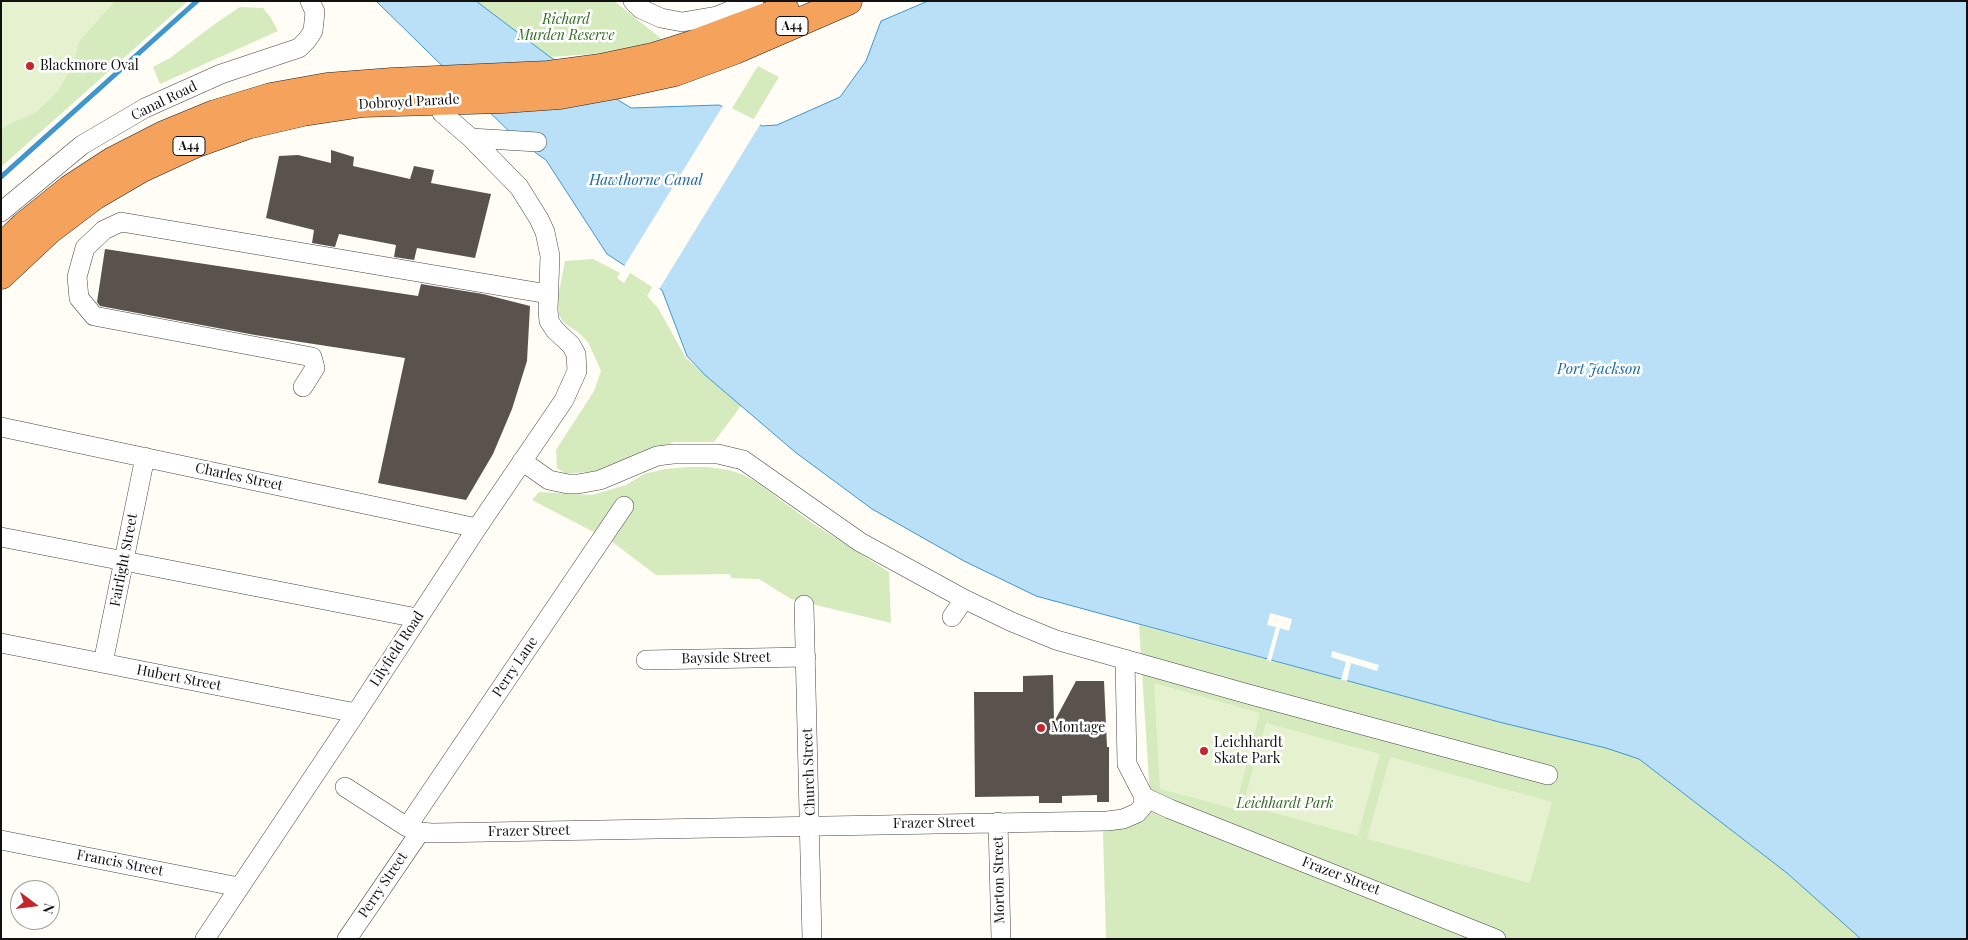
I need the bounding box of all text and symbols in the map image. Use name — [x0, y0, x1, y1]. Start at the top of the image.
park label: Richard Murden Reserve — [518, 12, 614, 44]
road number: A44 — [776, 16, 808, 36]
place label: Blackmore Oval — [40, 58, 139, 74]
marker: Blackmore Oval — [24, 60, 36, 72]
street label: Canal Road — [128, 78, 200, 124]
street label: Dobroyd Parade — [358, 91, 460, 113]
road number: A44 — [173, 136, 205, 156]
water label: Hawthorne Canal — [589, 171, 703, 189]
water label: Port Jackson — [1557, 360, 1641, 378]
street label: Charles Street — [194, 460, 284, 494]
street label: Fairlight Street — [107, 512, 141, 608]
street label: Lilyfield Road — [366, 608, 428, 690]
street label: Perry Lane — [489, 634, 541, 700]
street label: Bayside Street — [681, 649, 771, 667]
street label: Hubert Street — [135, 662, 223, 694]
place label: Montage — [1051, 720, 1105, 736]
marker: Montage — [1035, 722, 1047, 734]
street label: Church Street — [799, 728, 819, 816]
place label: Leichhardt Skate Park — [1214, 735, 1283, 768]
marker: Leichhardt Skate Park — [1198, 745, 1210, 757]
park label: Leichhardt Park — [1237, 796, 1333, 812]
street label: Frazer Street — [893, 814, 975, 832]
street label: Frazer Street — [488, 822, 570, 840]
street label: Morton Street — [990, 836, 1008, 924]
street label: Francis Street — [75, 846, 165, 880]
street label: Perry Street — [355, 849, 411, 921]
street label: Frazer Street — [1300, 853, 1382, 899]
north arrow — [10, 880, 60, 930]
text: N — [39, 901, 59, 916]

